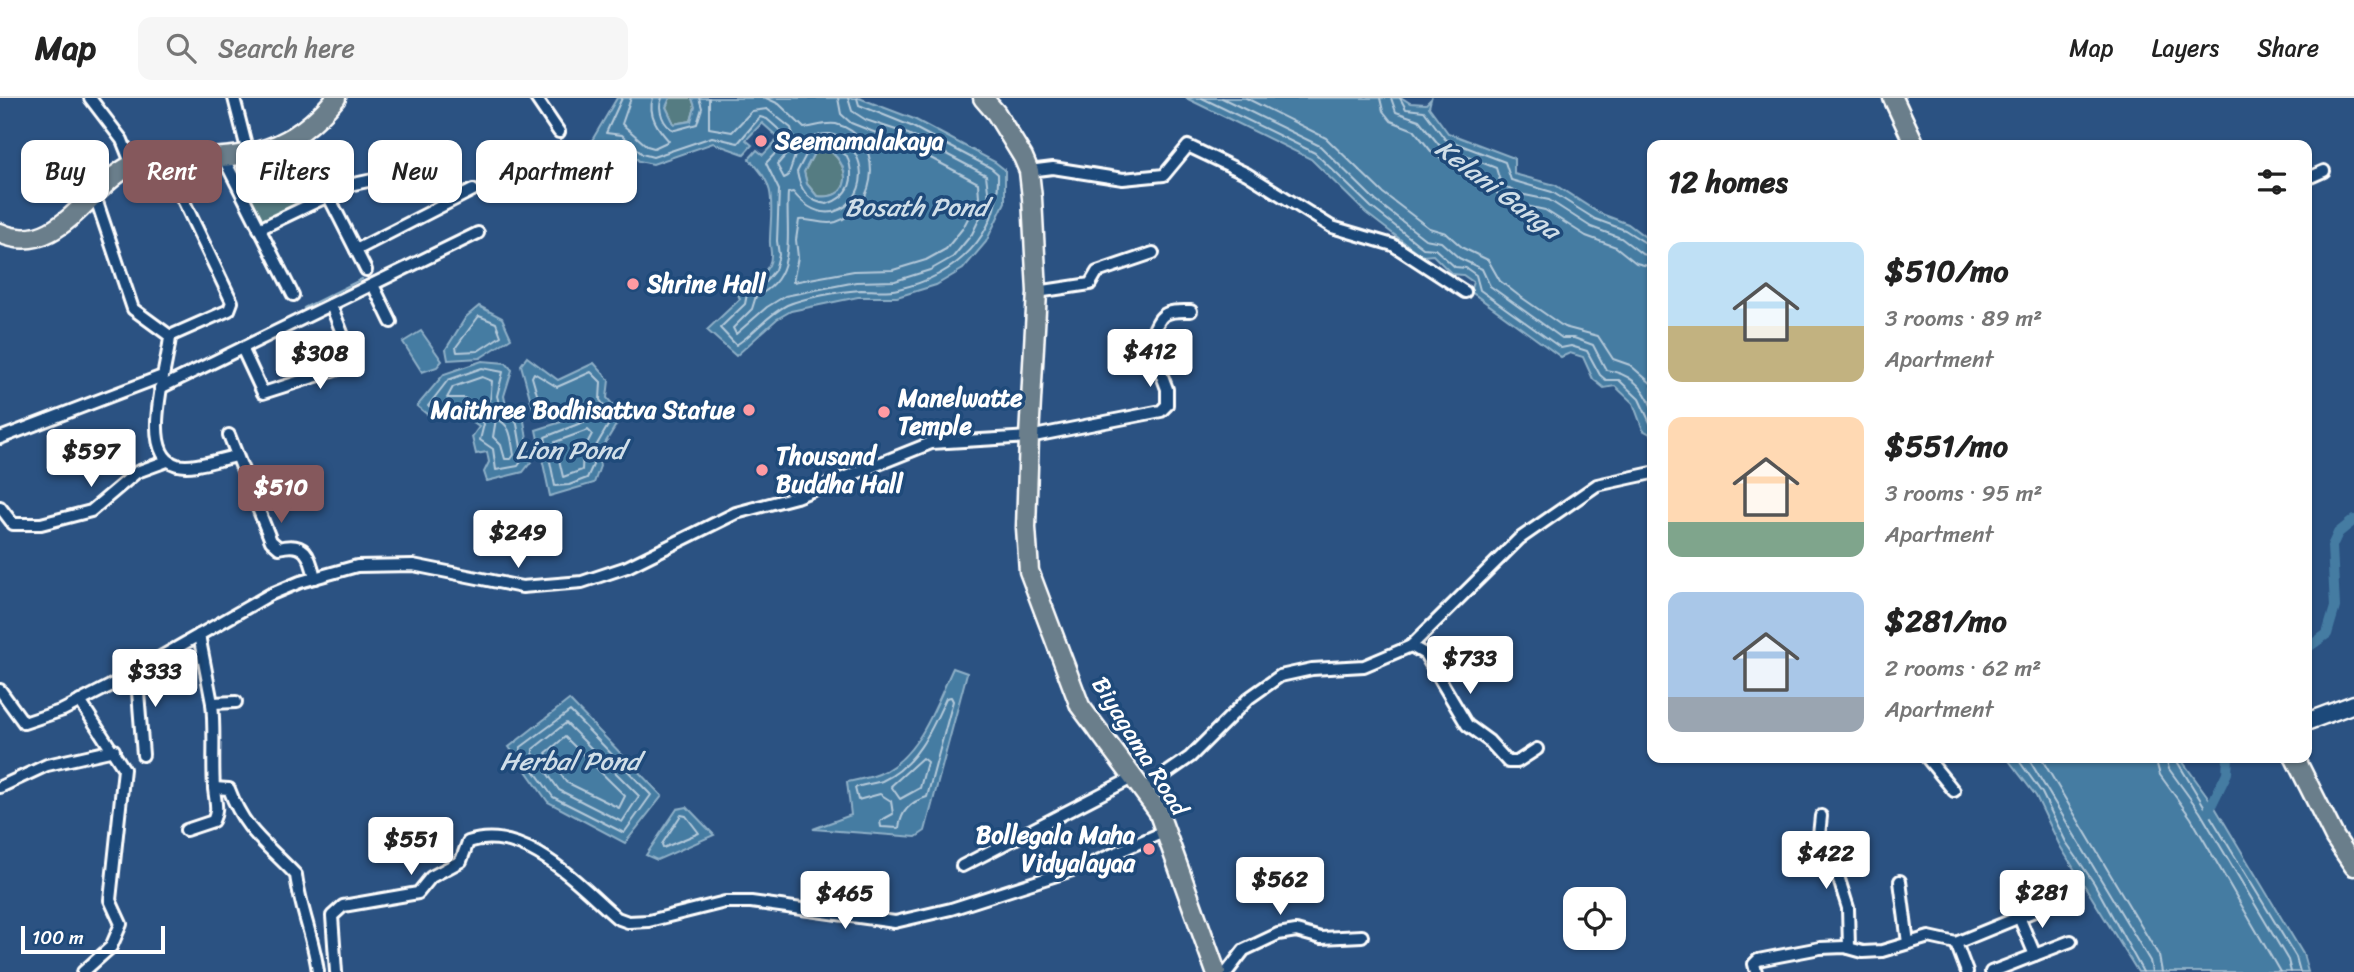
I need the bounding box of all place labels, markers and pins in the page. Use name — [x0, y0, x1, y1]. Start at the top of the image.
place label: Seemamalakaya — [774, 120, 944, 162]
marker: Seemamalakaya — [753, 133, 769, 149]
place label: Shrine Hall — [646, 263, 767, 305]
marker: Shrine Hall — [625, 276, 641, 292]
pin: $412 — [1109, 330, 1191, 389]
pin: $308 — [279, 331, 361, 391]
place label: Manelwatte Temple — [897, 377, 1023, 447]
place label: Maithree Bodhisattva Statue — [430, 389, 736, 431]
marker: Maithree Bodhisattva Statue — [741, 402, 757, 418]
marker: Manelwatte Temple — [876, 404, 892, 420]
pin: $597 — [50, 430, 132, 489]
place label: Thousand Buddha Hall — [776, 435, 904, 505]
marker: Thousand Buddha Hall — [754, 462, 770, 478]
pin: $510 — [240, 466, 322, 525]
pin: $249 — [477, 510, 559, 570]
pin: $733 — [1429, 636, 1511, 696]
pin: $333 — [114, 650, 196, 709]
place label: Bollegala Maha Vidyalayaa — [976, 814, 1136, 884]
pin: $551 — [370, 818, 452, 877]
pin: $422 — [1785, 832, 1867, 891]
marker: Bollegala Maha Vidyalayaa — [1141, 841, 1157, 857]
pin: $562 — [1239, 858, 1321, 917]
pin: $281 — [2001, 870, 2083, 930]
pin: $465 — [804, 872, 886, 931]

